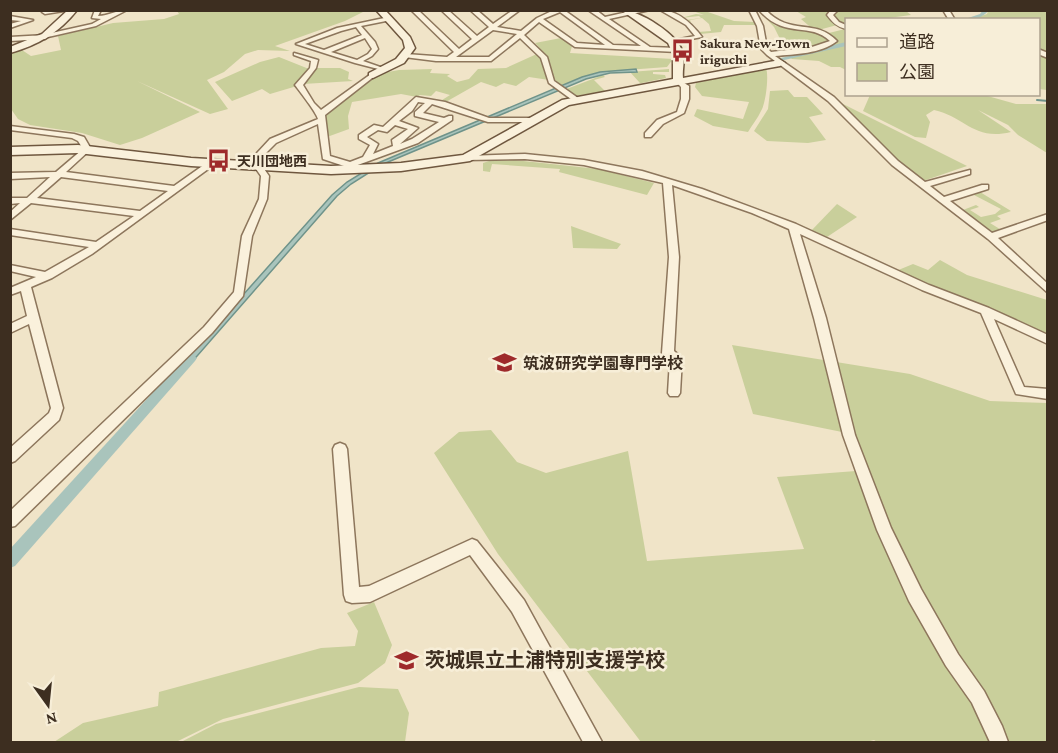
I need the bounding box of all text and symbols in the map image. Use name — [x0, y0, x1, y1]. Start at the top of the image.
legend — [845, 18, 1040, 96]
text: 道路 — [899, 32, 935, 52]
place label: Sakura New-Town iriguchi — [700, 35, 810, 67]
bus stop icon: Sakura New-Town iriguchi — [669, 38, 695, 64]
text: 公園 — [899, 62, 935, 82]
bus stop icon: 天川団地西 — [206, 148, 232, 174]
place label: 天川団地西 — [237, 153, 307, 169]
school or university icon: 筑波研究学園専門学校 — [492, 350, 518, 376]
place label: 筑波研究学園専門学校 — [523, 355, 683, 372]
school or university icon: 茨城県立土浦特別支援学校 — [394, 647, 420, 673]
place label: 茨城県立土浦特別支援学校 — [425, 649, 665, 671]
north arrow — [18, 675, 78, 735]
text: N — [44, 709, 59, 729]

